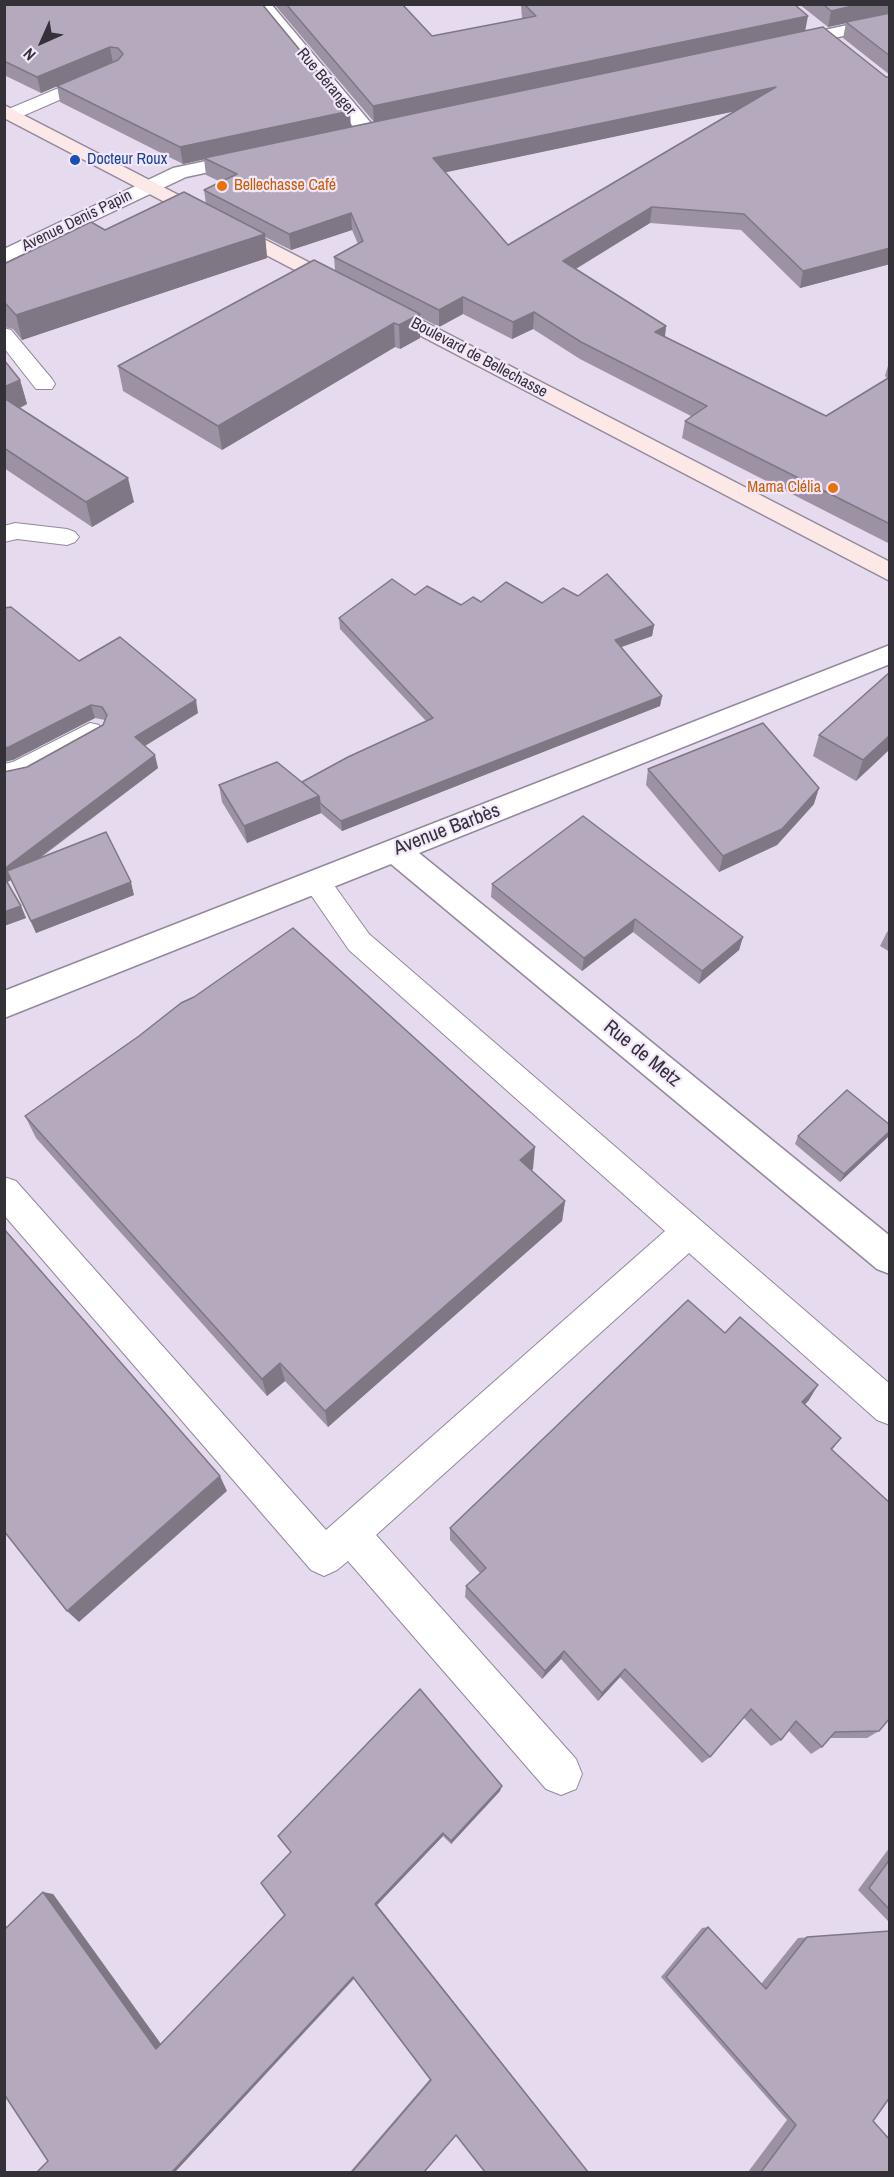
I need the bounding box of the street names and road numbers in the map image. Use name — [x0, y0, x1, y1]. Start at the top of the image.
street label: Rue Béranger — [292, 45, 360, 119]
street label: Avenue Denis Papin — [19, 186, 135, 256]
street label: Boulevard de Bellechasse — [408, 314, 550, 402]
street label: Avenue Barbès — [390, 799, 504, 861]
street label: Rue de Metz — [598, 1015, 686, 1093]

